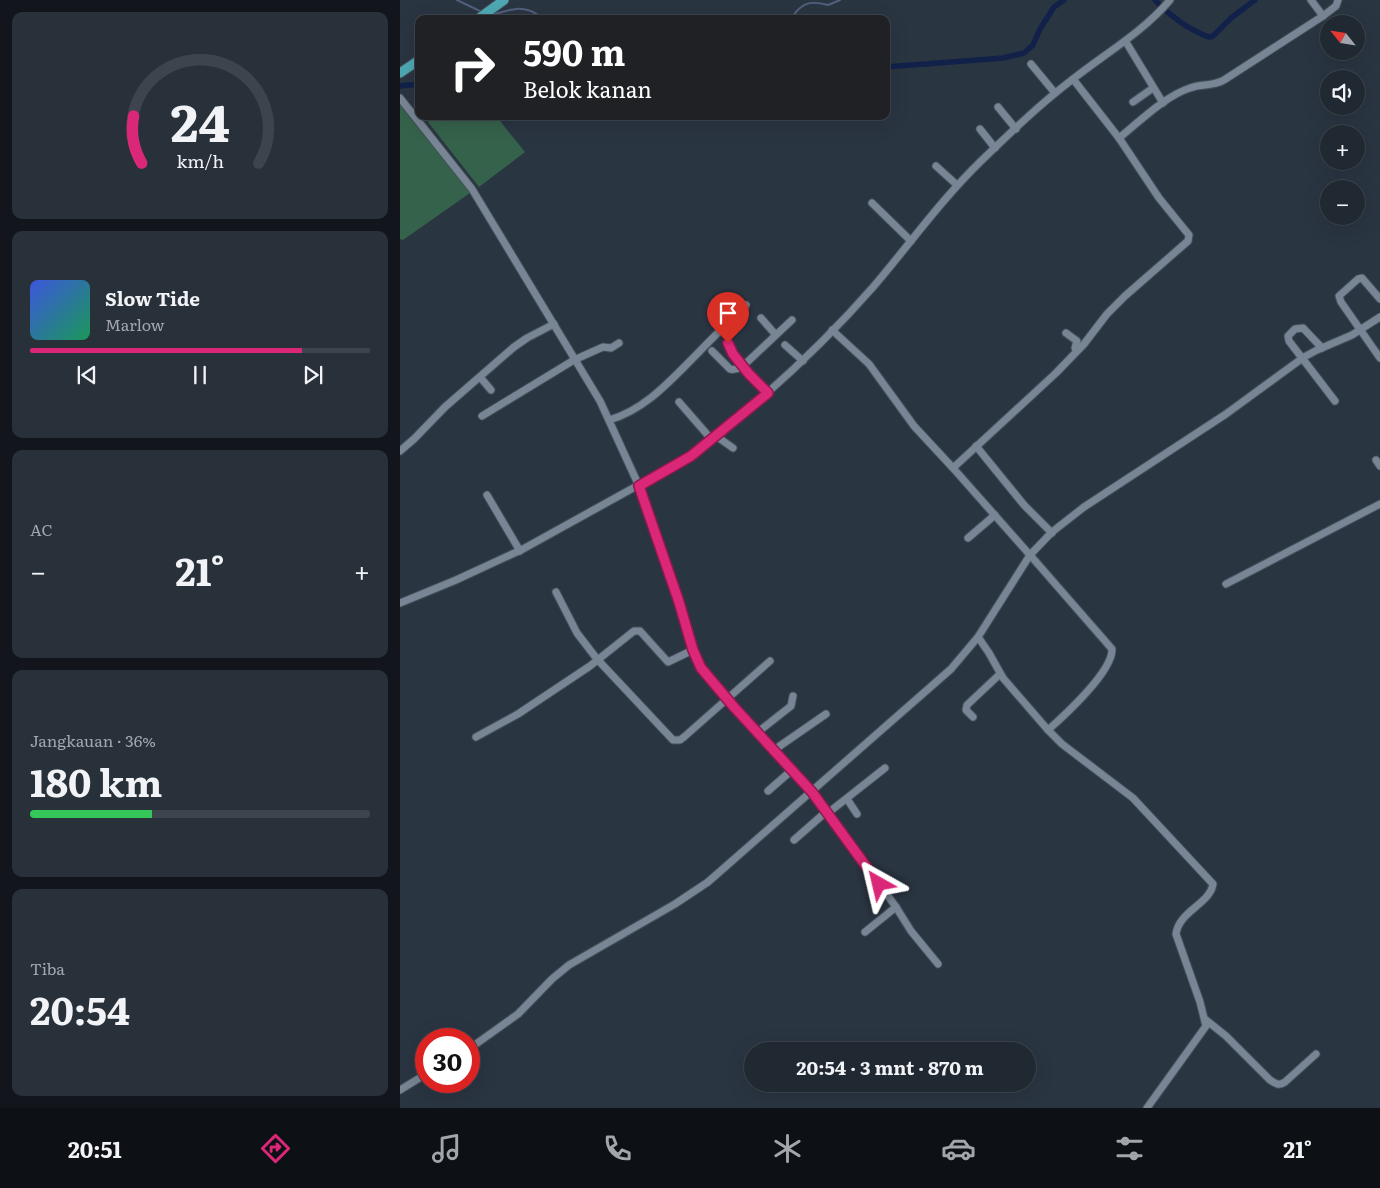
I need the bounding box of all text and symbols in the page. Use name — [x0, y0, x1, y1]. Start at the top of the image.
north arrow — [1320, 15, 1365, 60]
map controls — [1320, 15, 1365, 225]
text: 590 m — [523, 25, 625, 77]
icon: right — [440, 35, 505, 100]
button: sound — [1320, 70, 1365, 115]
text: Belok kanan — [523, 72, 652, 105]
text: 24 — [170, 81, 230, 158]
button: + — [1320, 125, 1365, 170]
text: km/h — [176, 147, 224, 174]
button: − — [1320, 180, 1365, 225]
text: Slow Tide — [105, 284, 200, 312]
pin — [707, 292, 749, 343]
icon: arrive — [714, 299, 742, 327]
text: Marlow — [105, 312, 165, 336]
icon: previous — [73, 361, 101, 389]
icon: pause — [186, 361, 214, 389]
icon: next — [299, 361, 327, 389]
text: AC — [30, 517, 53, 541]
text: 21° — [175, 541, 225, 598]
text: − — [30, 549, 46, 591]
text: + — [354, 549, 370, 591]
text: Jangkauan · 36% — [30, 728, 156, 752]
text: 180 km — [30, 752, 162, 809]
position arrow — [852, 857, 904, 909]
text: Tiba — [30, 956, 65, 980]
text: 20:54 — [30, 980, 130, 1037]
speed limit sign: 30 — [415, 1028, 480, 1093]
text: 20:54 · 3 mnt · 870 m — [796, 1053, 984, 1081]
icon: directions — [258, 1131, 293, 1166]
icon: music — [429, 1131, 464, 1166]
icon: phone — [600, 1131, 635, 1166]
icon: climate — [770, 1131, 805, 1166]
icon: car — [941, 1131, 976, 1166]
icon: filters — [1112, 1131, 1147, 1166]
text: 20:51 — [68, 1132, 122, 1165]
text: 21° — [1283, 1132, 1312, 1165]

